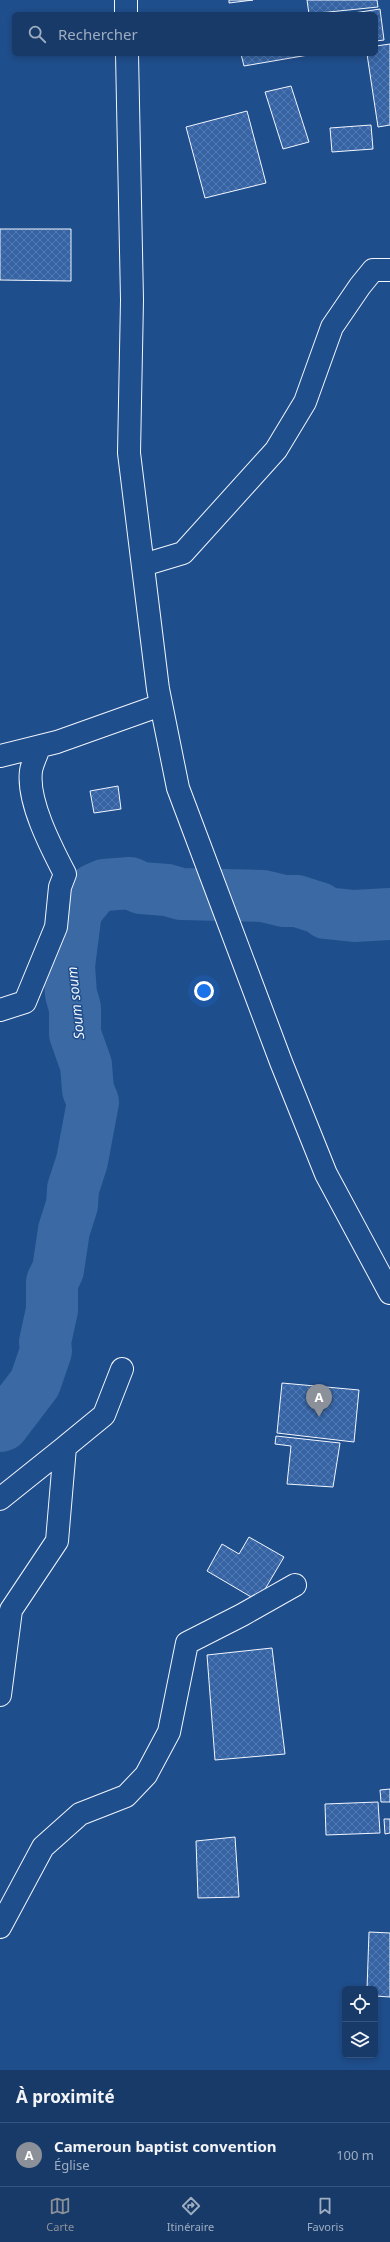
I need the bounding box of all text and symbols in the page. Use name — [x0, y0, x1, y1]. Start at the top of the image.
search box — [12, 12, 378, 56]
icon: search — [26, 23, 48, 45]
text: Rechercher — [58, 24, 138, 44]
water label: Soum soum — [62, 966, 88, 1040]
your location — [194, 981, 214, 1001]
pin: A — [306, 1384, 332, 1417]
map controls — [342, 1986, 378, 2058]
button: locate — [342, 1986, 378, 2022]
button: layers — [342, 2022, 378, 2058]
text: À proximité — [16, 2085, 115, 2108]
text: Cameroun baptist convention — [54, 2136, 277, 2156]
text: A — [25, 2146, 34, 2164]
text: 100 m — [336, 2146, 374, 2164]
text: Église — [54, 2156, 90, 2174]
tab: Carte — [46, 2195, 74, 2234]
tab: Itinéraire — [167, 2195, 214, 2234]
tab: Favoris — [307, 2195, 344, 2234]

